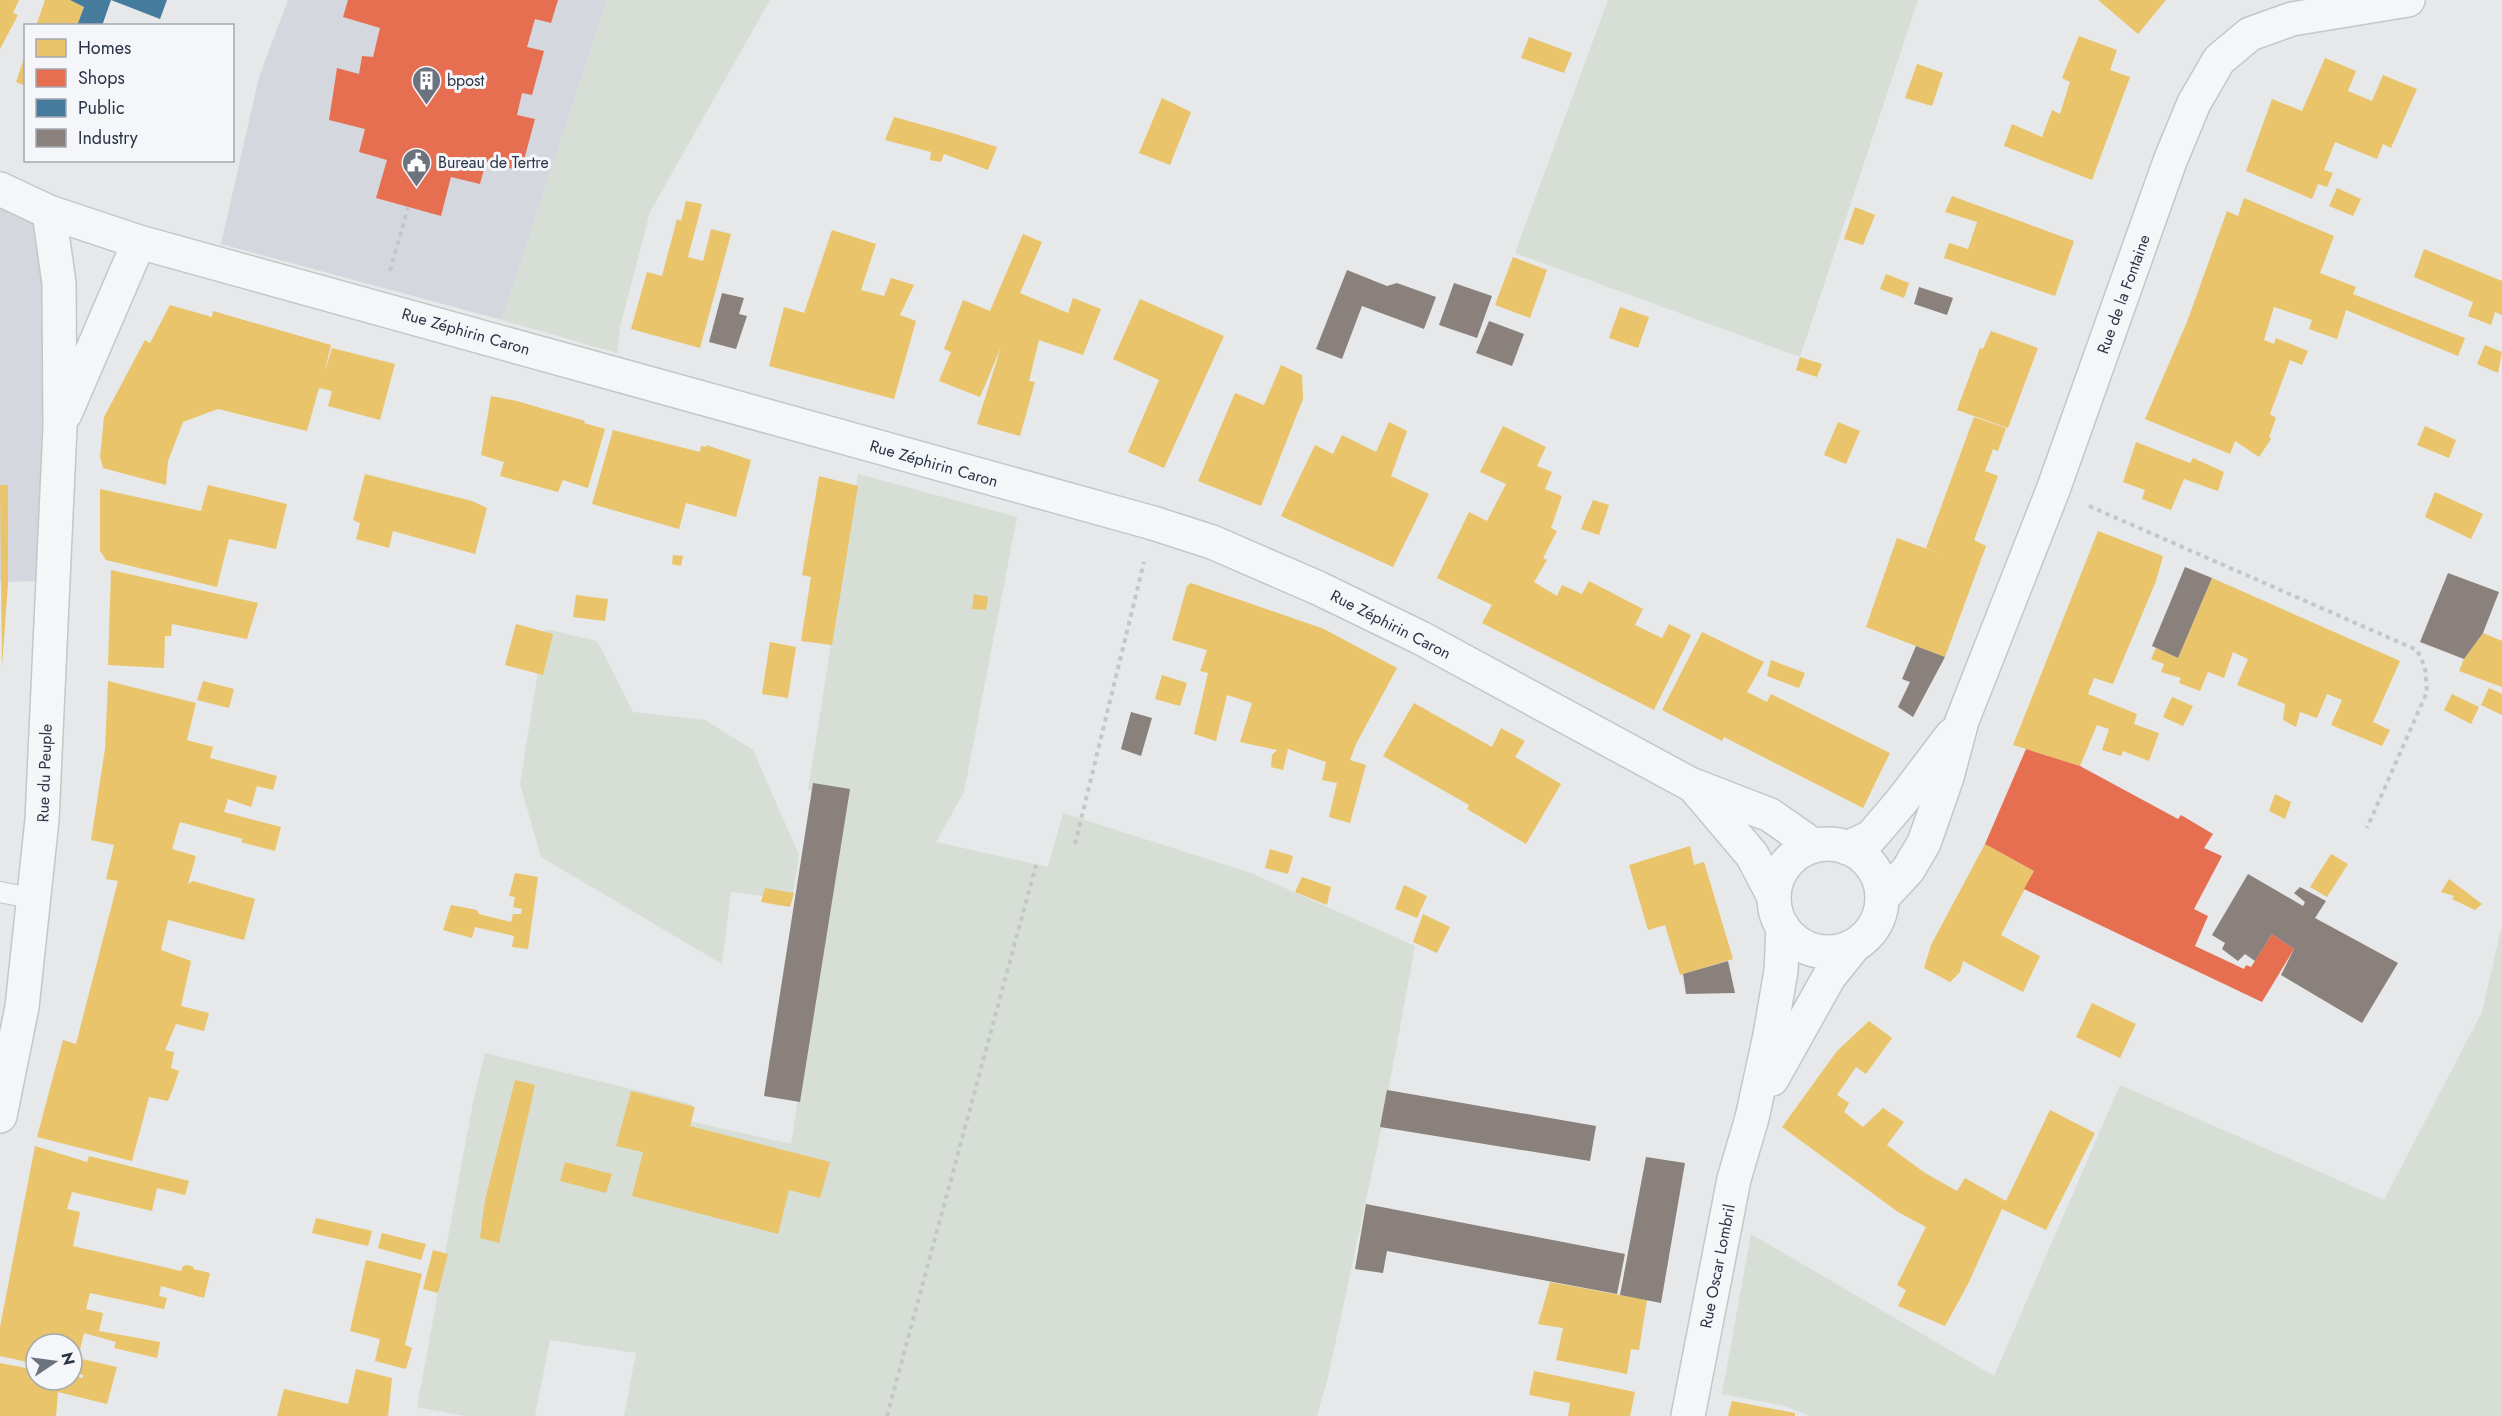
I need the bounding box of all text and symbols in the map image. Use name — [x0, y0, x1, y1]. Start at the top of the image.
legend — [24, 24, 234, 162]
text: Homes — [78, 35, 131, 61]
building icon: bpost — [410, 64, 442, 106]
text: Shops — [78, 65, 125, 91]
place label: bpost — [447, 69, 484, 92]
text: Public — [78, 95, 125, 121]
text: Industry — [78, 125, 138, 151]
public building icon: Bureau de Tertre — [401, 146, 433, 188]
place label: Bureau de Tertre — [438, 151, 549, 174]
street label: Rue de la Fontaine — [2091, 231, 2156, 357]
street label: Rue Zéphirin Caron — [399, 302, 533, 361]
street label: Rue Zéphirin Caron — [867, 434, 1001, 493]
street label: Rue Zéphirin Caron — [1327, 584, 1455, 665]
street label: Rue du Peuple — [31, 723, 58, 823]
street label: Rue Oscar Lombril — [1694, 1202, 1741, 1330]
north arrow — [24, 1332, 84, 1392]
text: N — [55, 1350, 81, 1368]

